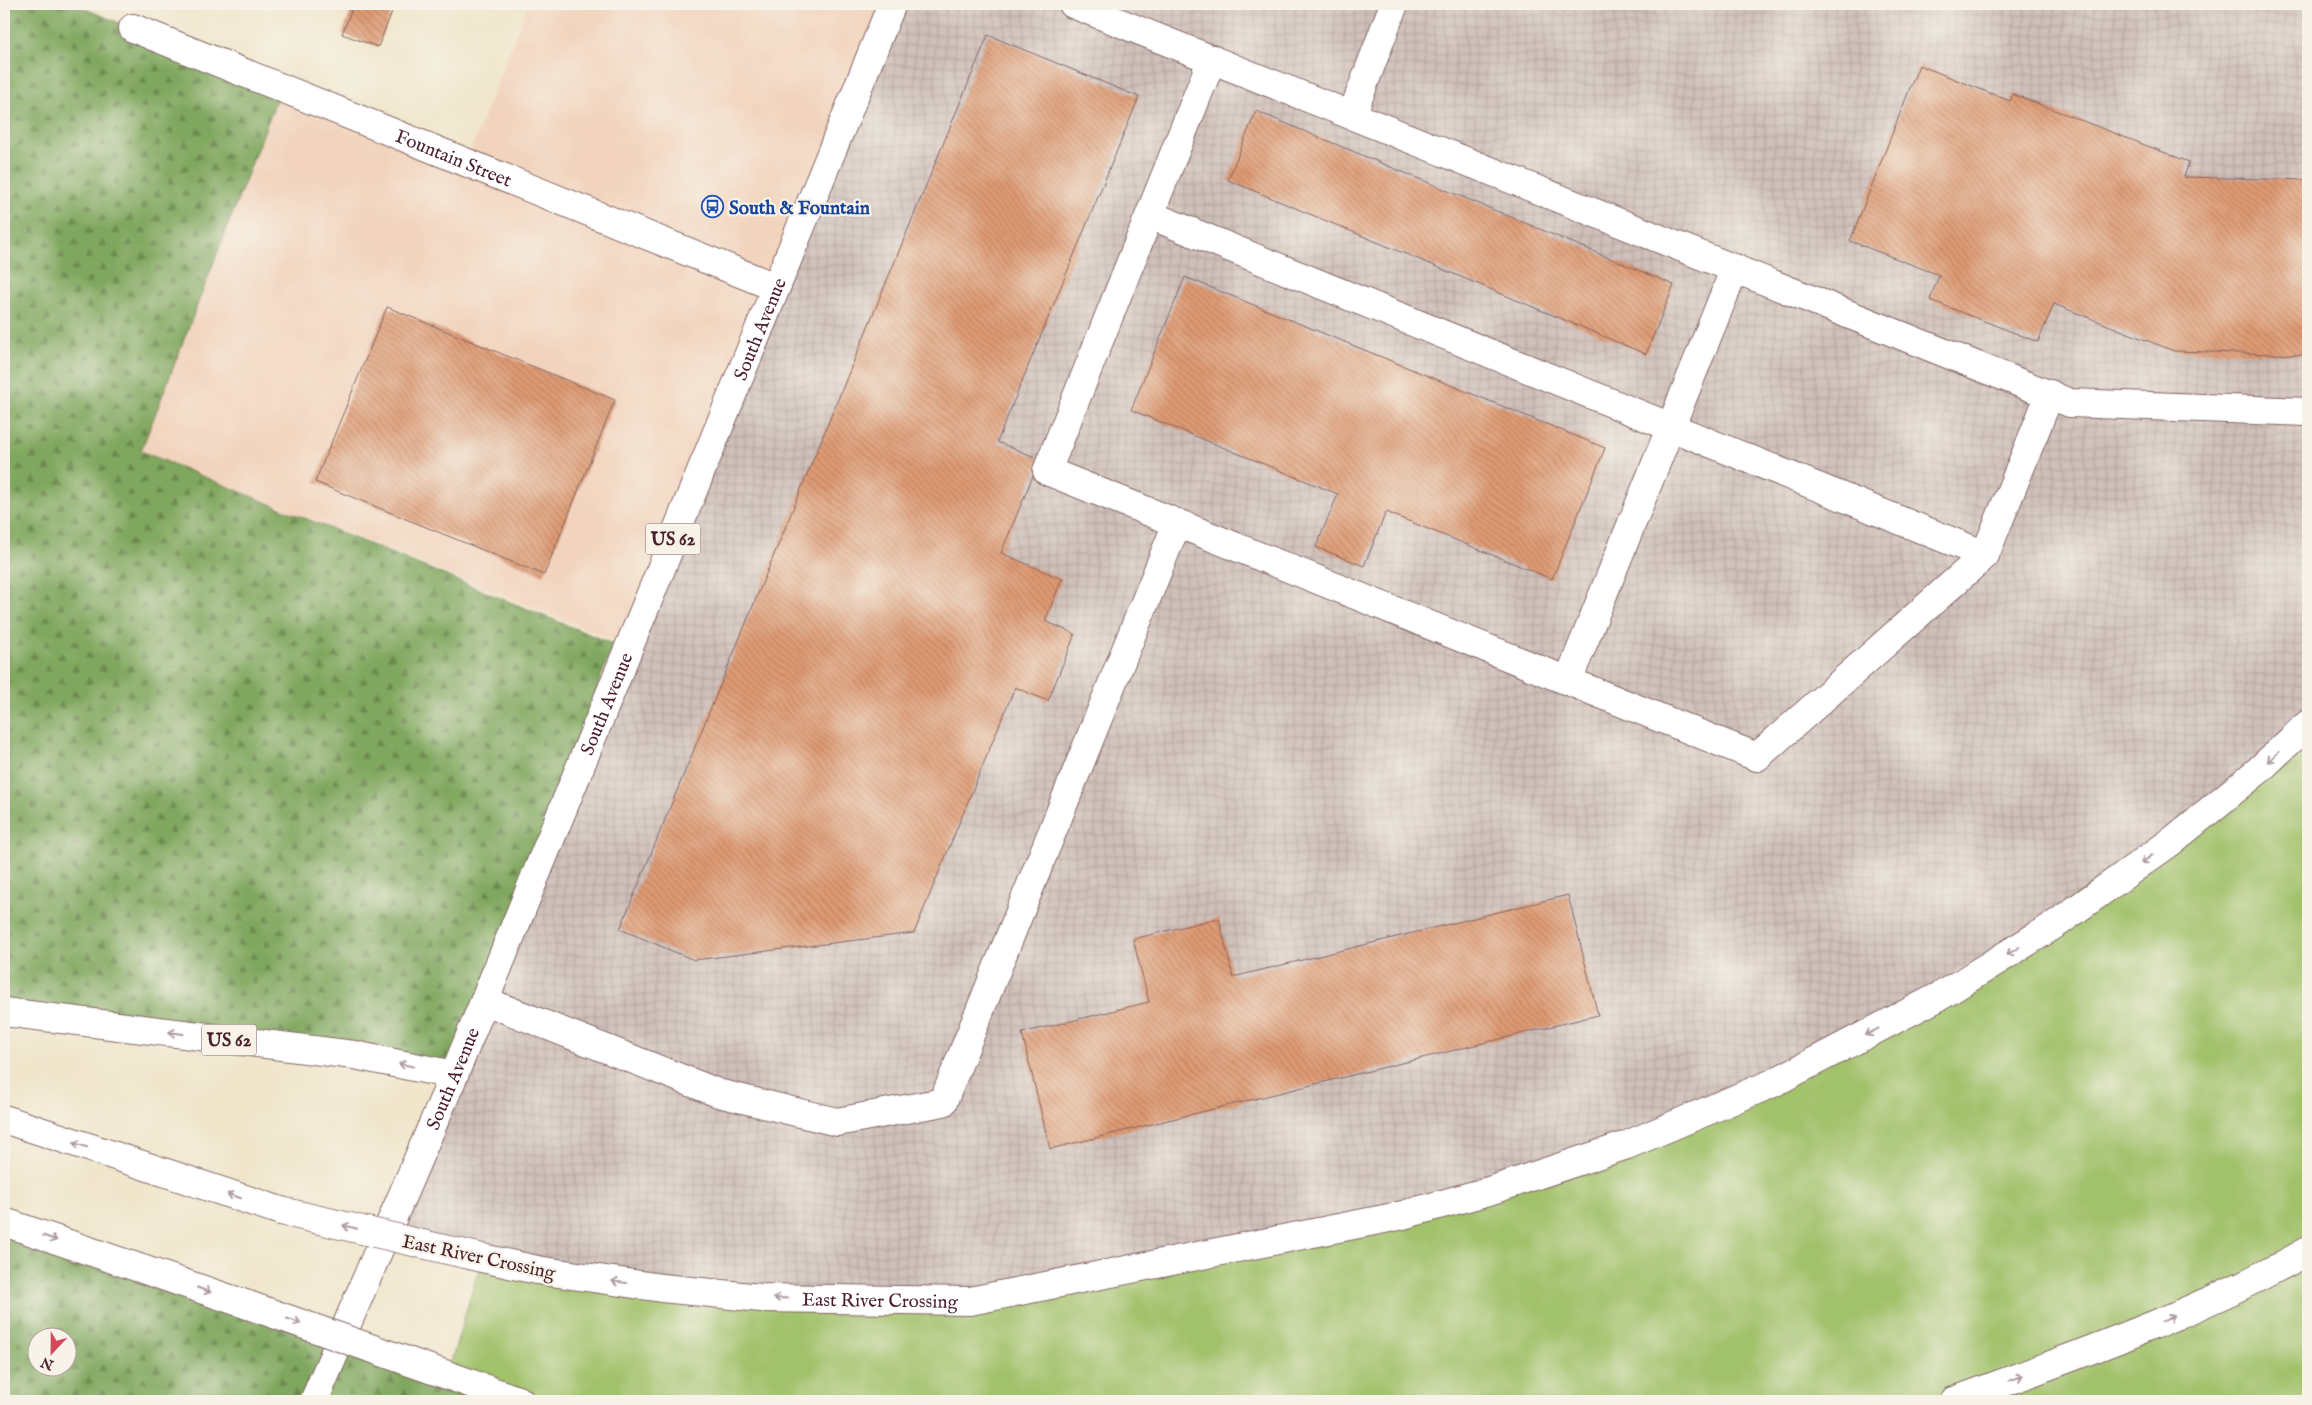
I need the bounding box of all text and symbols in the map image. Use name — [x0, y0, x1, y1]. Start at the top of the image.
street label: Fountain Street — [391, 125, 515, 194]
bus stop icon: South & Fountain — [701, 195, 725, 219]
place label: South & Fountain — [729, 197, 870, 221]
street label: South Avenue — [729, 274, 793, 384]
road number: US 62 — [646, 524, 700, 554]
street label: South Avenue — [576, 649, 640, 759]
one-way arrow — [2266, 751, 2279, 763]
one-way arrow — [2140, 854, 2154, 864]
one-way arrow — [2006, 947, 2020, 957]
road number: US 62 — [202, 1024, 256, 1056]
street label: South Avenue — [422, 1024, 486, 1134]
one-way arrow — [1865, 1027, 1879, 1037]
one-way arrow — [168, 1028, 184, 1038]
one-way arrow — [399, 1060, 415, 1070]
one-way arrow — [72, 1139, 88, 1149]
one-way arrow — [227, 1190, 243, 1200]
one-way arrow — [342, 1222, 358, 1231]
street label: East River Crossing — [400, 1230, 558, 1286]
one-way arrow — [42, 1234, 57, 1243]
one-way arrow — [612, 1277, 628, 1287]
one-way arrow — [196, 1286, 211, 1295]
street label: East River Crossing — [802, 1289, 959, 1315]
one-way arrow — [773, 1293, 790, 1303]
one-way arrow — [2160, 1314, 2175, 1324]
one-way arrow — [286, 1317, 301, 1326]
north arrow — [28, 1328, 78, 1378]
text: N — [39, 1353, 57, 1374]
one-way arrow — [2008, 1373, 2023, 1382]

